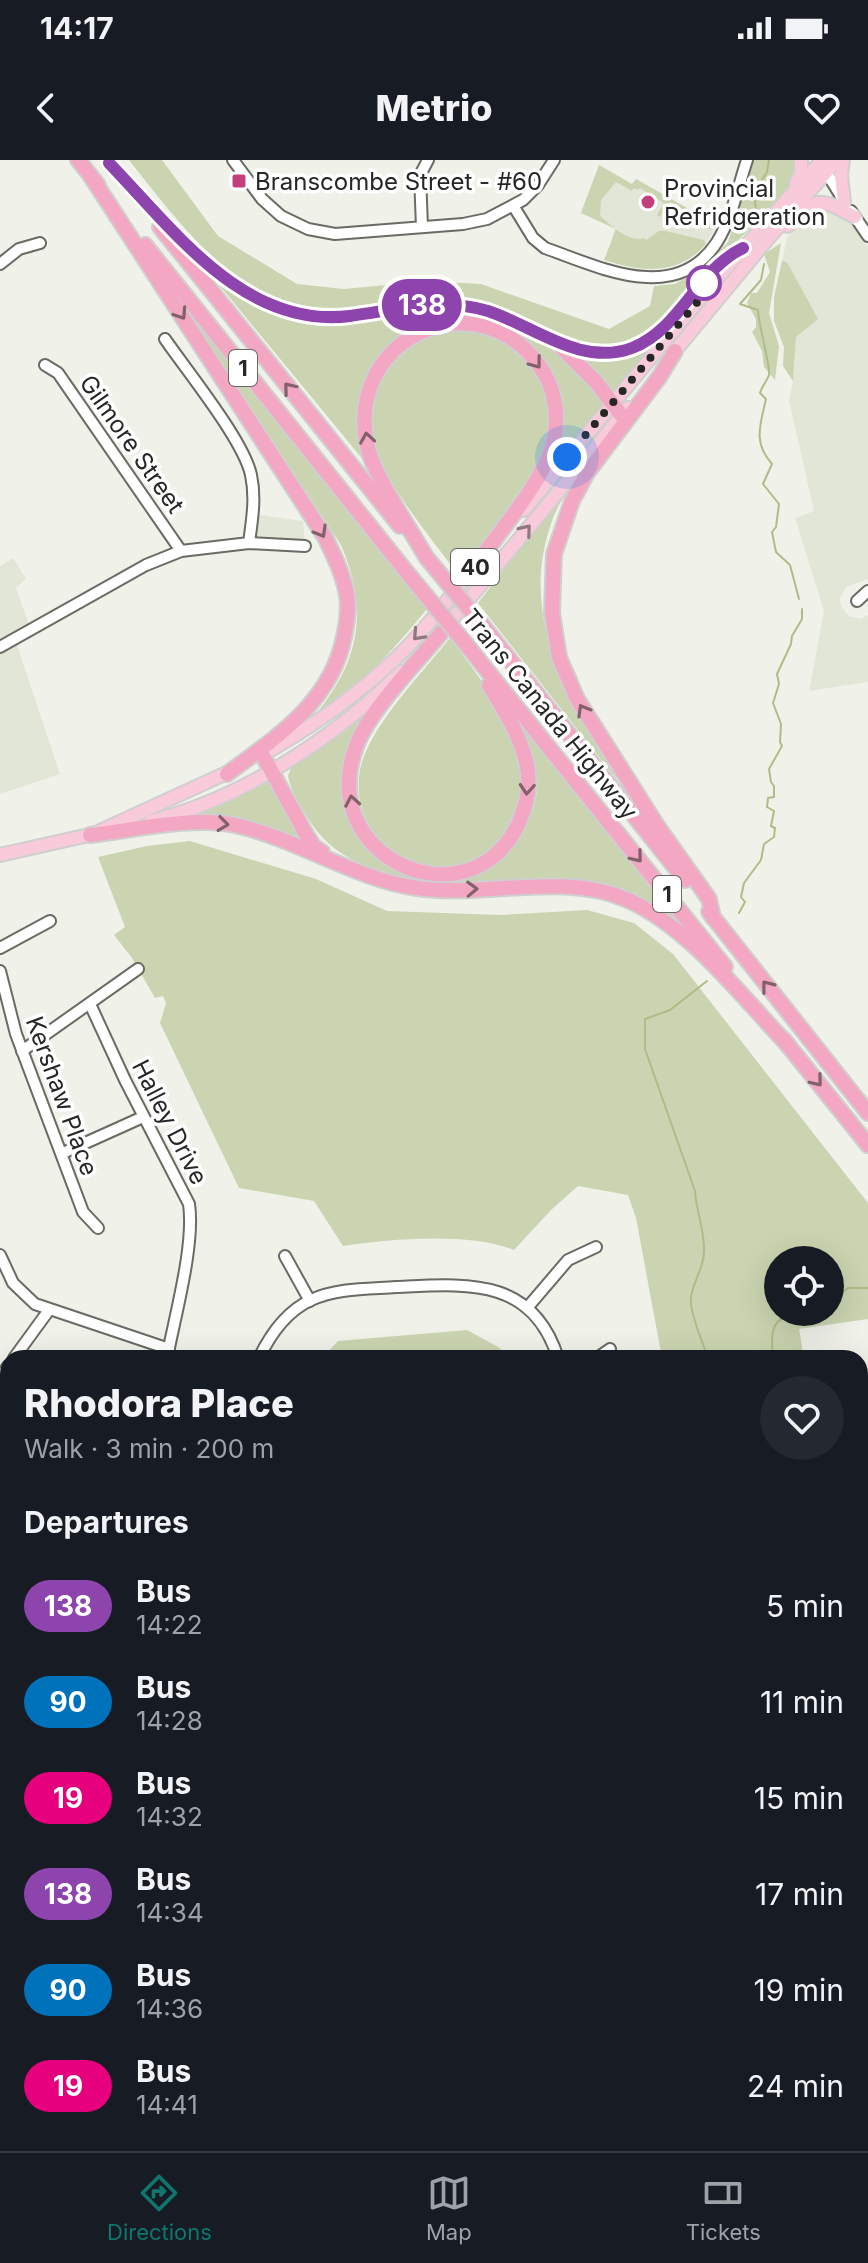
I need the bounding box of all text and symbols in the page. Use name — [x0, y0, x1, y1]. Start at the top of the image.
text: 14:17 — [40, 10, 114, 46]
icon: back — [24, 86, 68, 130]
text: Metrio — [375, 86, 493, 130]
icon: heart — [800, 86, 844, 130]
place label: Branscombe Street - #60 — [255, 167, 542, 196]
marker: Branscombe Street - #60 — [230, 172, 248, 190]
place label: Provincial Refridgeration — [664, 174, 825, 231]
marker: Provincial Refridgeration — [639, 193, 657, 211]
unlabelled marker — [687, 266, 721, 300]
line badge: 138 — [376, 279, 468, 331]
text: 138 — [398, 288, 446, 322]
one-way arrow — [171, 305, 186, 319]
road number: 1 — [229, 350, 257, 386]
one-way arrow — [526, 354, 540, 369]
street label: Gilmore Street — [74, 369, 190, 519]
one-way arrow — [284, 382, 299, 397]
one-way arrow — [359, 431, 376, 445]
your location — [547, 437, 587, 477]
one-way arrow — [311, 523, 327, 538]
one-way arrow — [517, 524, 531, 539]
road number: 40 — [451, 549, 499, 585]
street label: Trans Canada Highway — [456, 603, 644, 825]
one-way arrow — [412, 626, 427, 640]
one-way arrow — [577, 705, 593, 719]
one-way arrow — [519, 783, 536, 796]
one-way arrow — [344, 794, 361, 807]
one-way arrow — [217, 816, 230, 833]
one-way arrow — [627, 847, 641, 862]
road number: 1 — [653, 876, 681, 912]
one-way arrow — [466, 881, 479, 898]
one-way arrow — [763, 980, 777, 995]
street label: Kershaw Place — [20, 1012, 104, 1180]
street label: Halley Drive — [126, 1055, 214, 1189]
one-way arrow — [807, 1072, 822, 1086]
map controls — [764, 1246, 844, 1326]
button: locate — [764, 1246, 844, 1326]
button: heart — [760, 1376, 844, 1460]
text: Rhodora Place — [24, 1380, 294, 1426]
text: Walk · 3 min · 200 m — [24, 1433, 274, 1464]
text: Departures — [24, 1504, 189, 1540]
text: Bus — [136, 1573, 191, 1609]
text: 5 min — [766, 1588, 844, 1624]
text: 138 — [44, 1589, 92, 1623]
text: 14:22 — [136, 1609, 203, 1640]
text: Bus — [136, 1669, 191, 1705]
text: 11 min — [760, 1684, 844, 1720]
text: 90 — [49, 1685, 87, 1719]
text: 14:28 — [136, 1705, 203, 1736]
text: Bus — [136, 1765, 191, 1801]
text: 15 min — [754, 1780, 844, 1816]
text: 19 — [53, 1781, 83, 1815]
text: 14:32 — [136, 1801, 203, 1832]
text: Bus — [136, 1861, 191, 1897]
text: 17 min — [755, 1876, 844, 1912]
text: 138 — [44, 1877, 92, 1911]
text: 14:34 — [136, 1897, 204, 1928]
text: Bus — [136, 1957, 191, 1993]
text: 19 min — [753, 1972, 844, 2008]
text: 90 — [49, 1973, 87, 2007]
text: 14:36 — [136, 1993, 203, 2024]
text: Bus — [136, 2053, 191, 2089]
text: 24 min — [747, 2068, 844, 2104]
text: 19 — [53, 2069, 83, 2103]
text: 14:41 — [136, 2089, 198, 2120]
tab: Directions — [107, 2171, 212, 2245]
tab: Map — [426, 2171, 472, 2245]
tab: Tickets — [686, 2171, 761, 2245]

